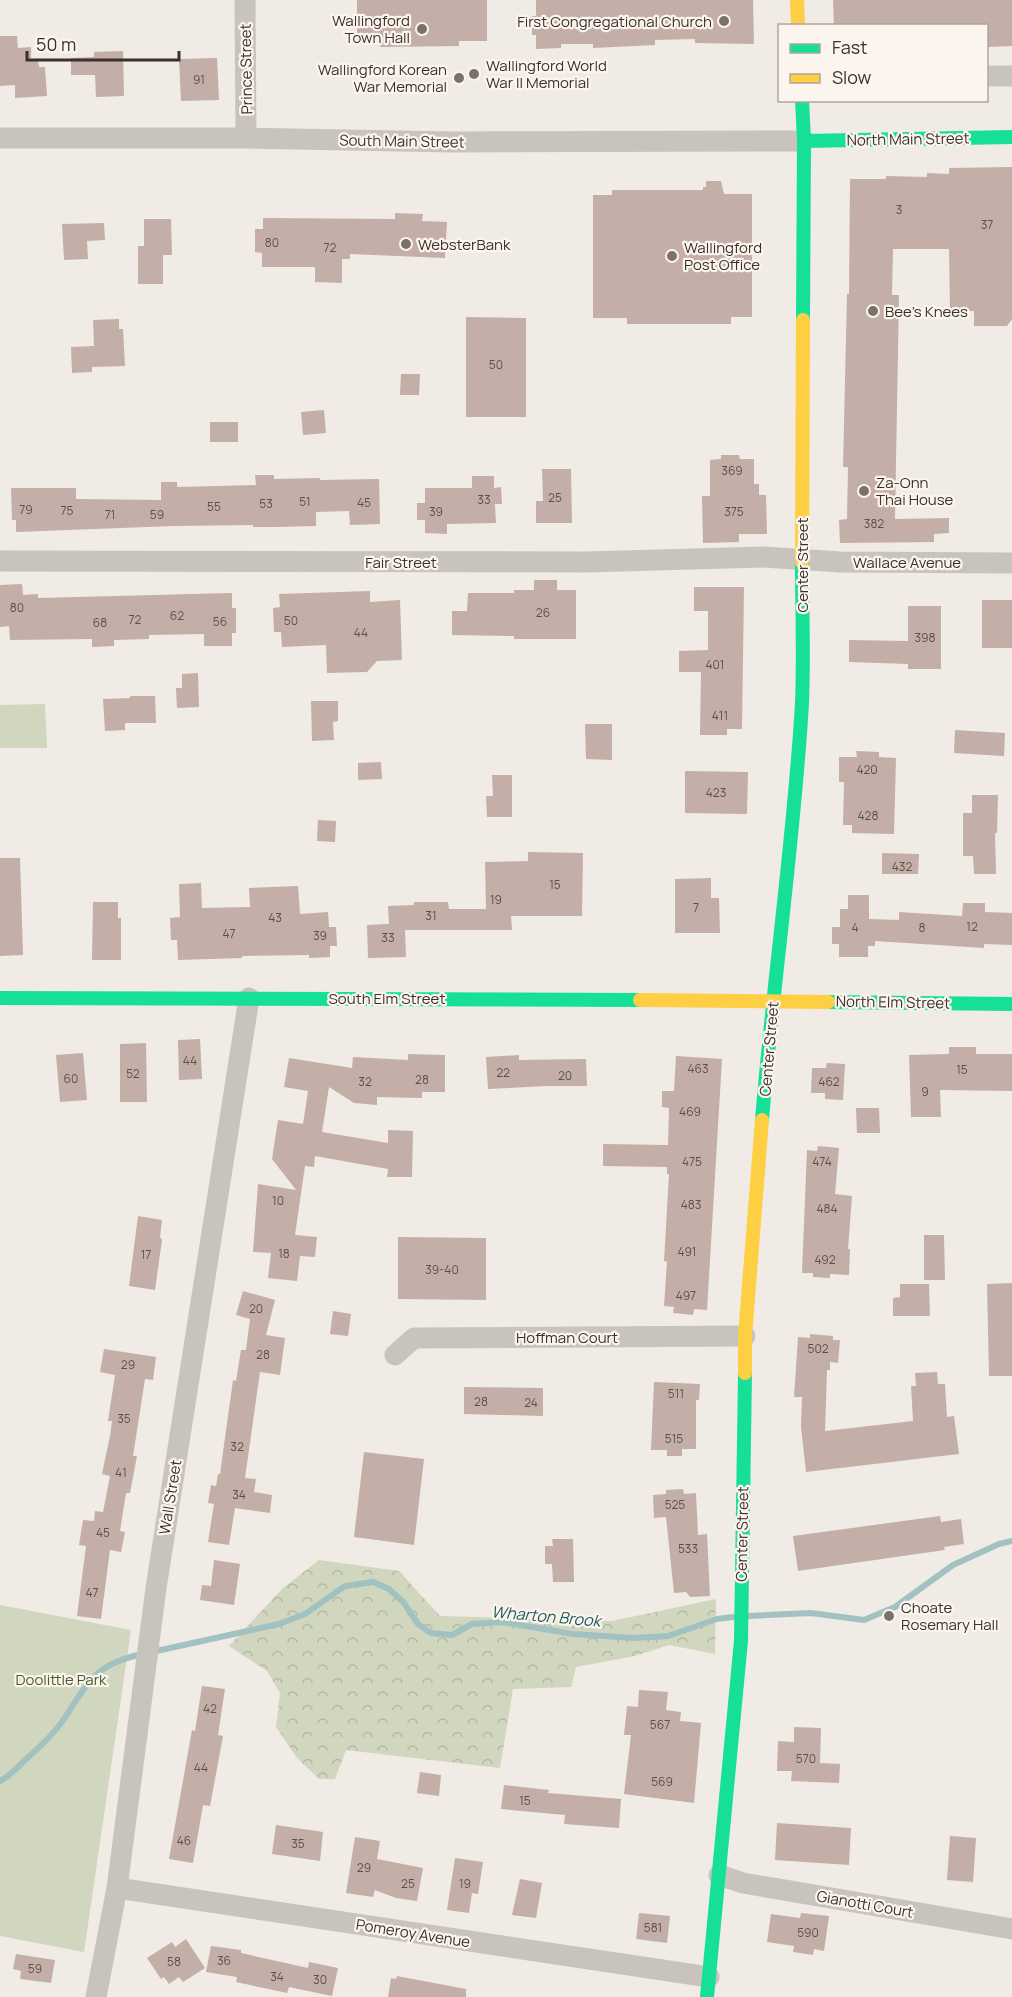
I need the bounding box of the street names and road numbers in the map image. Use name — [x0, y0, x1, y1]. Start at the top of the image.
street label: Prince Street — [235, 23, 257, 115]
street label: North Main Street — [846, 127, 970, 151]
street label: South Main Street — [339, 129, 465, 153]
street label: Center Street — [792, 517, 813, 613]
street label: Fair Street — [365, 552, 437, 573]
street label: Wallace Avenue — [853, 552, 961, 573]
street label: South Elm Street — [329, 988, 445, 1009]
street label: North Elm Street — [836, 991, 950, 1013]
street label: Center Street — [754, 1001, 784, 1097]
street label: Hoffman Court — [516, 1327, 618, 1348]
street label: Wall Street — [154, 1458, 186, 1536]
street label: Center Street — [731, 1486, 753, 1582]
street label: Gianotti Court — [815, 1885, 915, 1923]
street label: Pomeroy Avenue — [354, 1914, 472, 1952]

